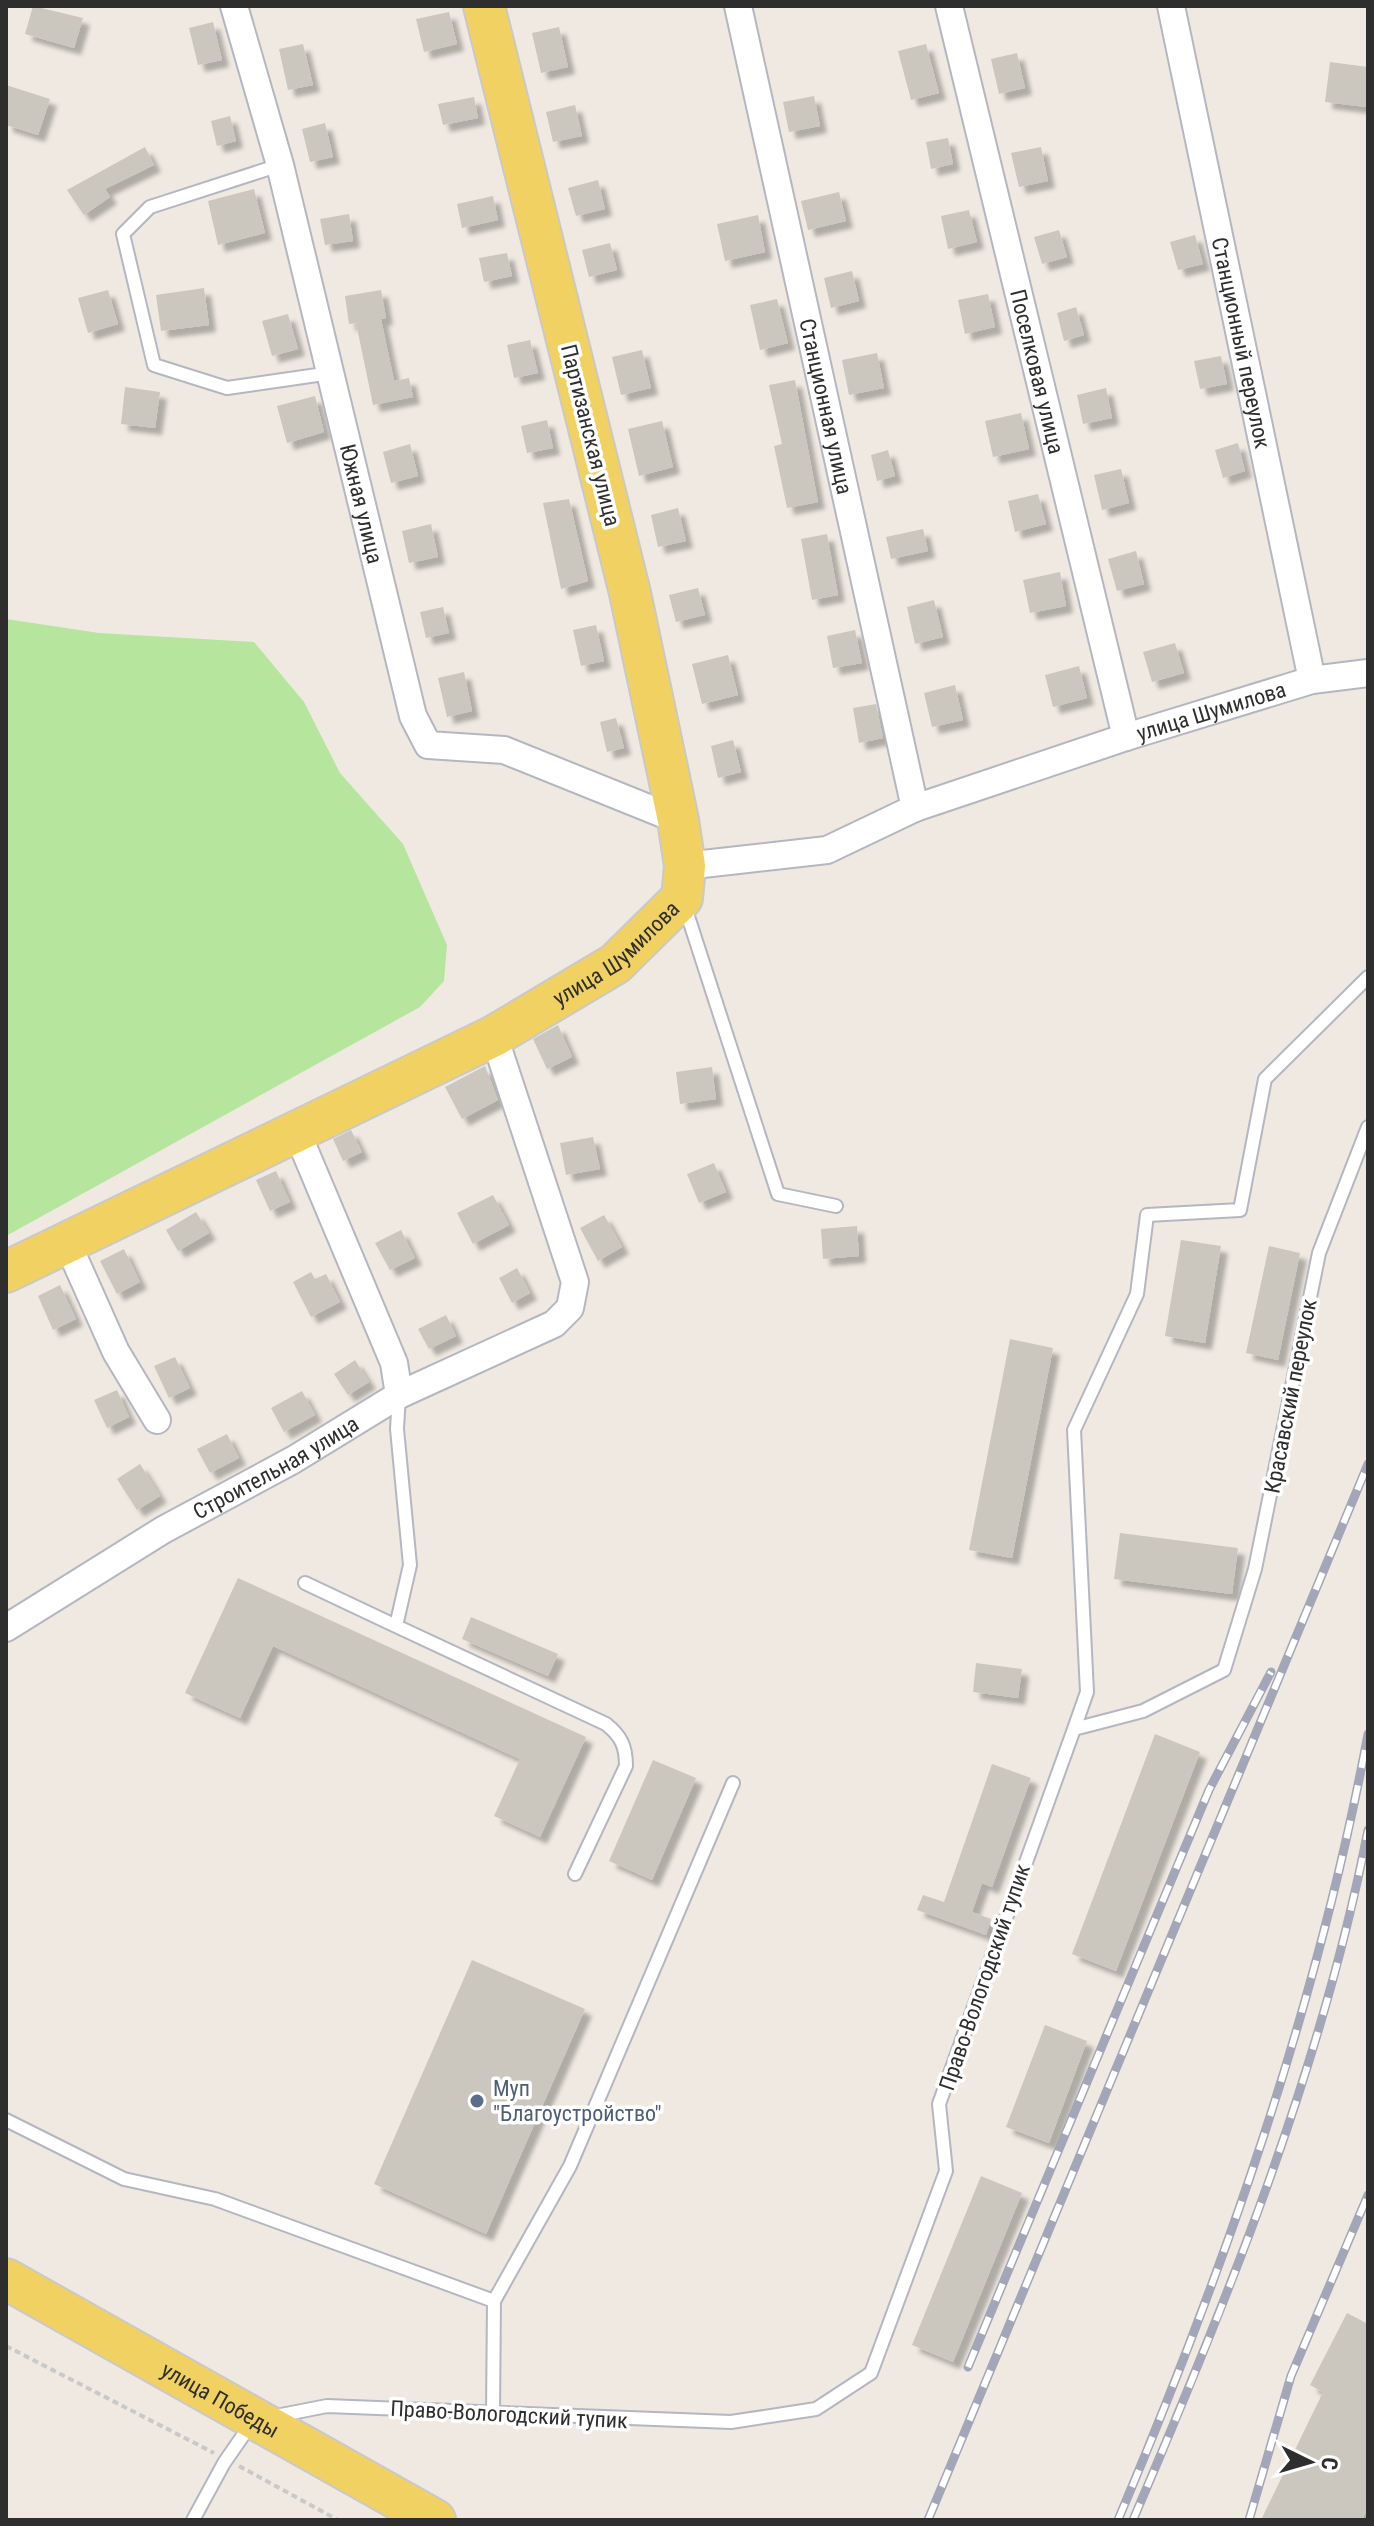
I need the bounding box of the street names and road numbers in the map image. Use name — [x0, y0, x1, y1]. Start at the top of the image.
street label: Станционный переулок — [1207, 235, 1275, 451]
street label: Поселковая улица — [1005, 287, 1069, 456]
street label: Станционная улица — [794, 316, 857, 497]
street label: Партизанская улица — [556, 342, 625, 529]
street label: Южная улица — [335, 442, 388, 566]
street label: улица Шумилова — [1134, 677, 1289, 746]
street label: улица Шумилова — [548, 896, 684, 1011]
street label: Красавский переулок — [1259, 1296, 1322, 1495]
street label: Строительная улица — [189, 1411, 363, 1524]
street label: Право-Вологодский тупик — [934, 1860, 1035, 2094]
street label: улица Победы — [157, 2357, 283, 2443]
street label: Право-Вологодский тупик — [390, 2396, 629, 2433]

